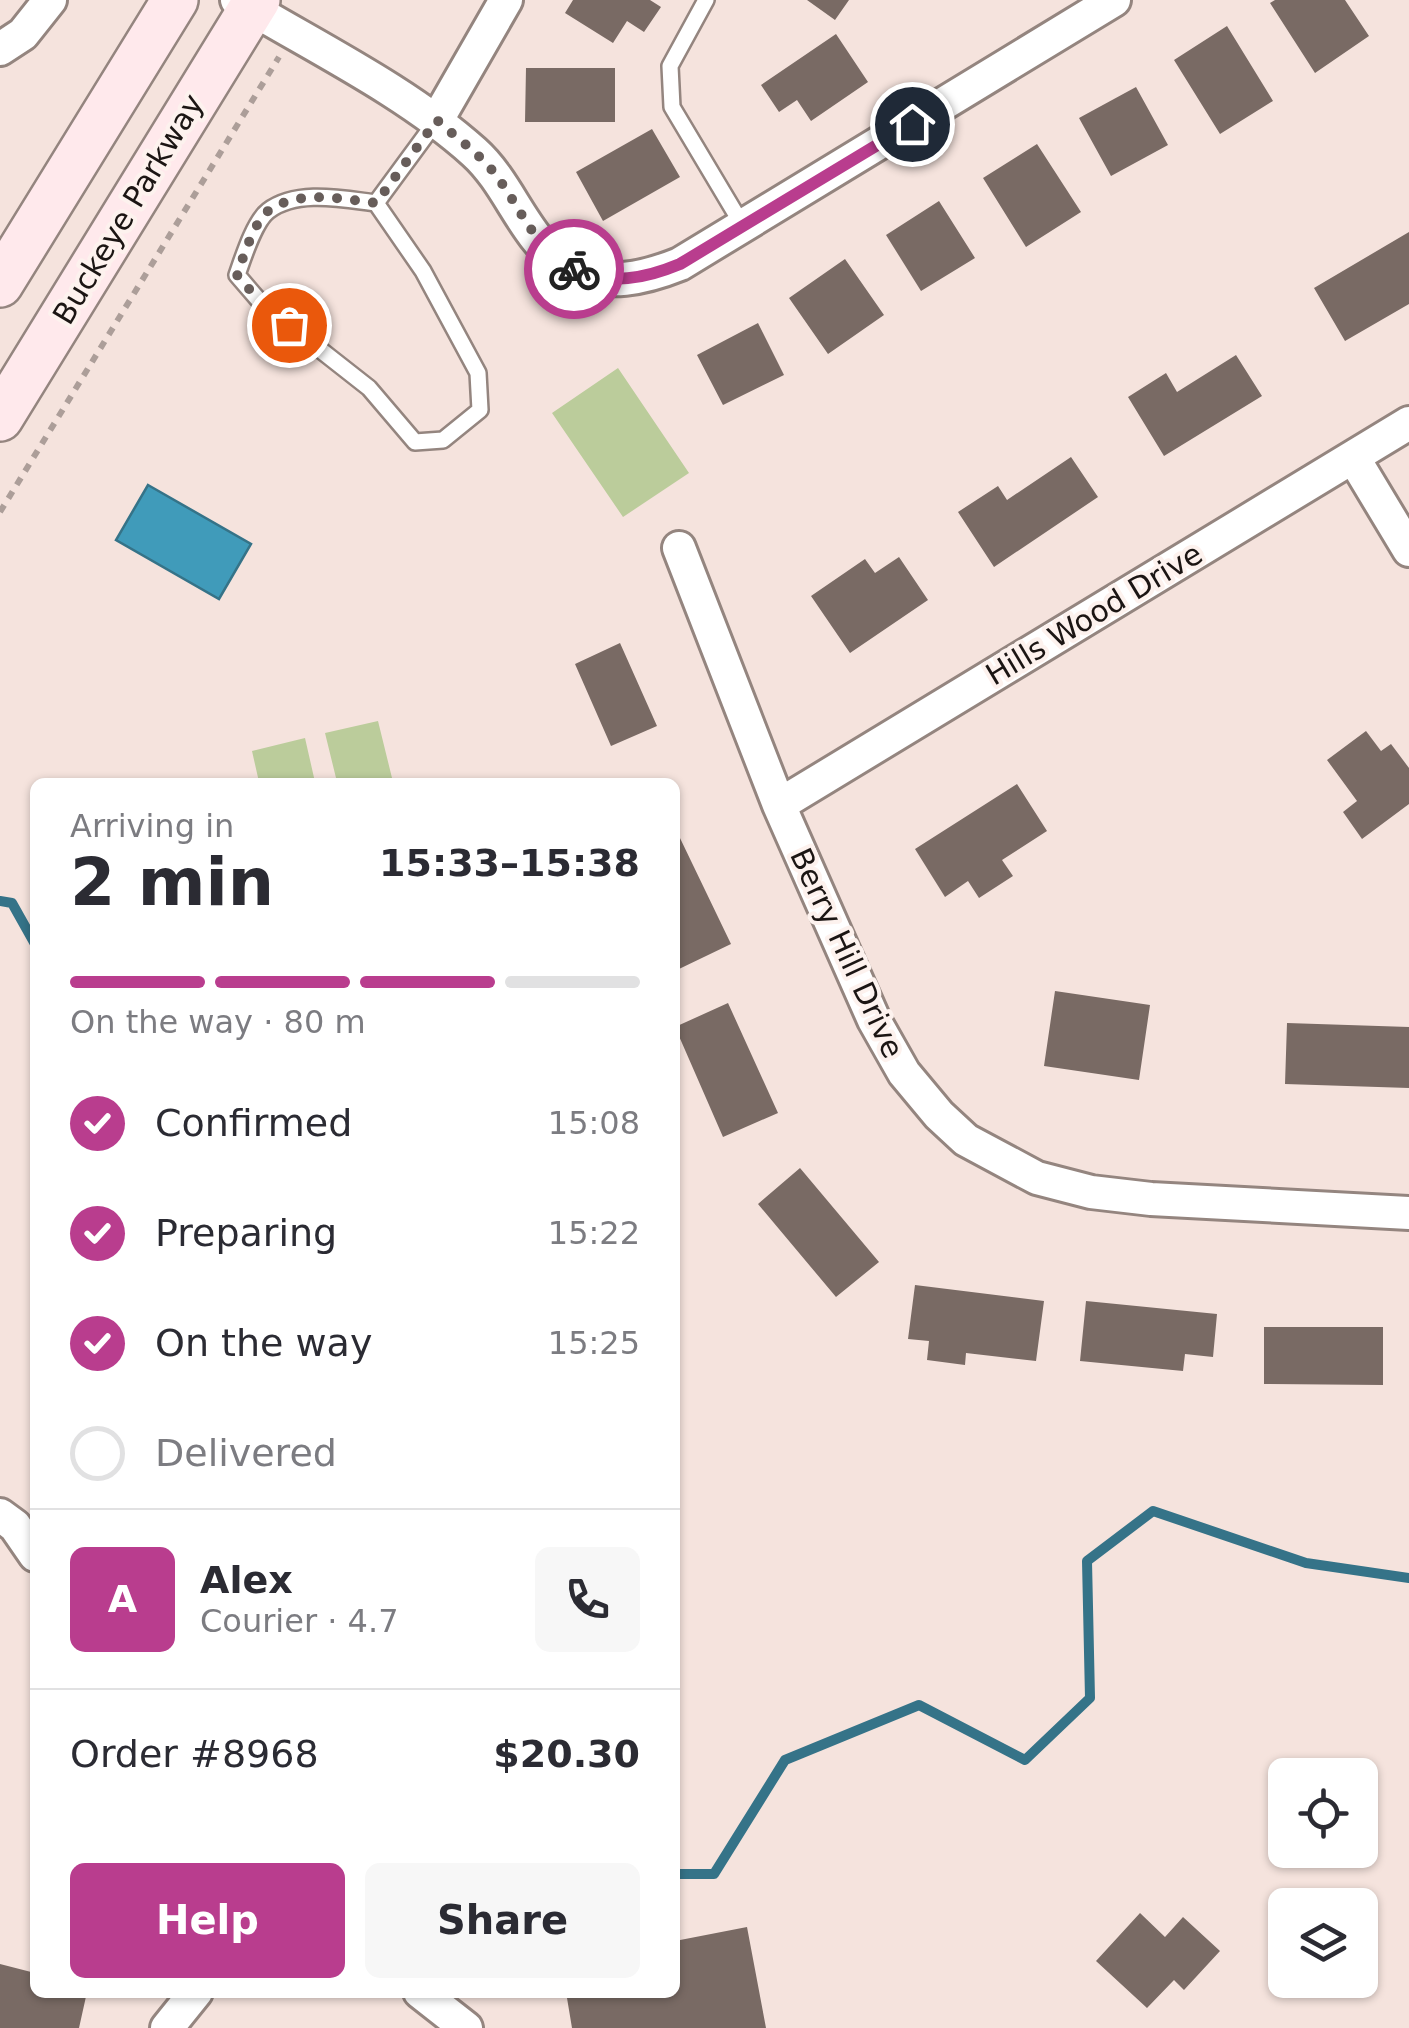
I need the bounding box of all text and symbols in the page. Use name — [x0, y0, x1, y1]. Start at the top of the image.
pin — [870, 82, 955, 167]
street label: Buckeye Parkway — [46, 88, 210, 330]
icon: home — [885, 97, 940, 152]
courier — [524, 219, 624, 319]
icon: bike — [547, 242, 602, 297]
pin — [247, 283, 332, 368]
icon: bag — [262, 298, 317, 353]
street label: Hills Wood Drive — [980, 536, 1208, 692]
text: Arriving in — [70, 807, 234, 845]
text: 15:33–15:38 — [379, 841, 640, 885]
street label: Berry Hill Drive — [783, 842, 911, 1064]
text: 2 min — [70, 845, 274, 920]
text: On the way · 80 m — [70, 1003, 366, 1041]
icon: check — [70, 1096, 125, 1151]
text: Confirmed — [155, 1101, 352, 1145]
text: 15:08 — [548, 1104, 640, 1142]
icon: check — [70, 1206, 125, 1261]
text: Preparing — [155, 1211, 337, 1255]
text: 15:22 — [548, 1214, 640, 1252]
icon: check — [70, 1316, 125, 1371]
text: On the way — [155, 1321, 372, 1365]
text: 15:25 — [548, 1324, 640, 1362]
text: Delivered — [155, 1431, 337, 1475]
button: phone — [535, 1547, 640, 1652]
text: Alex — [200, 1558, 293, 1602]
text: A — [108, 1577, 137, 1621]
text: Courier · 4.7 — [200, 1602, 399, 1640]
text: Order #8968 — [70, 1732, 319, 1776]
text: $20.30 — [493, 1732, 640, 1776]
map controls — [1268, 1758, 1378, 1998]
button: locate — [1268, 1758, 1378, 1868]
button: Help — [70, 1863, 345, 1978]
button: Share — [365, 1863, 640, 1978]
button: layers — [1268, 1888, 1378, 1998]

